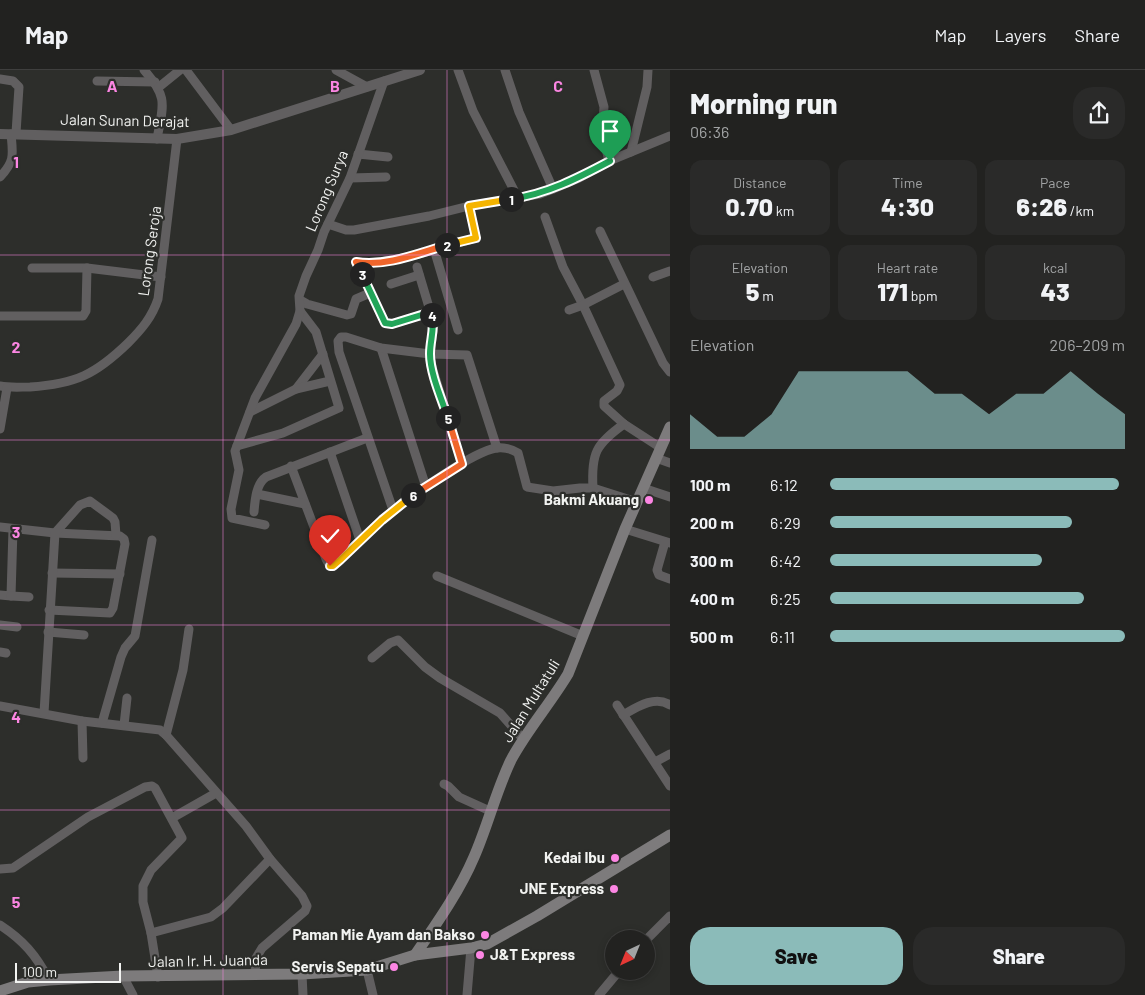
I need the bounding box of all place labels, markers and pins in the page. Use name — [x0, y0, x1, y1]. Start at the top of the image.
pin — [589, 110, 631, 161]
pin: 1 — [498, 186, 524, 212]
pin: 2 — [434, 232, 460, 258]
pin: 3 — [350, 262, 374, 286]
pin: 4 — [420, 302, 444, 328]
pin: 5 — [436, 406, 460, 430]
pin: 6 — [400, 482, 426, 508]
place label: Bakmi Akuang — [544, 490, 639, 508]
marker: Bakmi Akuang — [643, 494, 655, 506]
pin — [309, 515, 351, 566]
place label: Kedai Ibu — [544, 848, 605, 866]
marker: Kedai Ibu — [609, 852, 621, 864]
place label: JNE Express — [520, 879, 604, 897]
marker: JNE Express — [608, 883, 620, 895]
place label: Paman Mie Ayam dan Bakso — [292, 925, 475, 943]
marker: Paman Mie Ayam dan Bakso — [479, 929, 491, 941]
place label: J&T Express — [490, 945, 576, 963]
marker: J&T Express — [474, 949, 486, 961]
place label: Servis Sepatu — [292, 957, 384, 975]
marker: Servis Sepatu — [388, 961, 400, 973]

